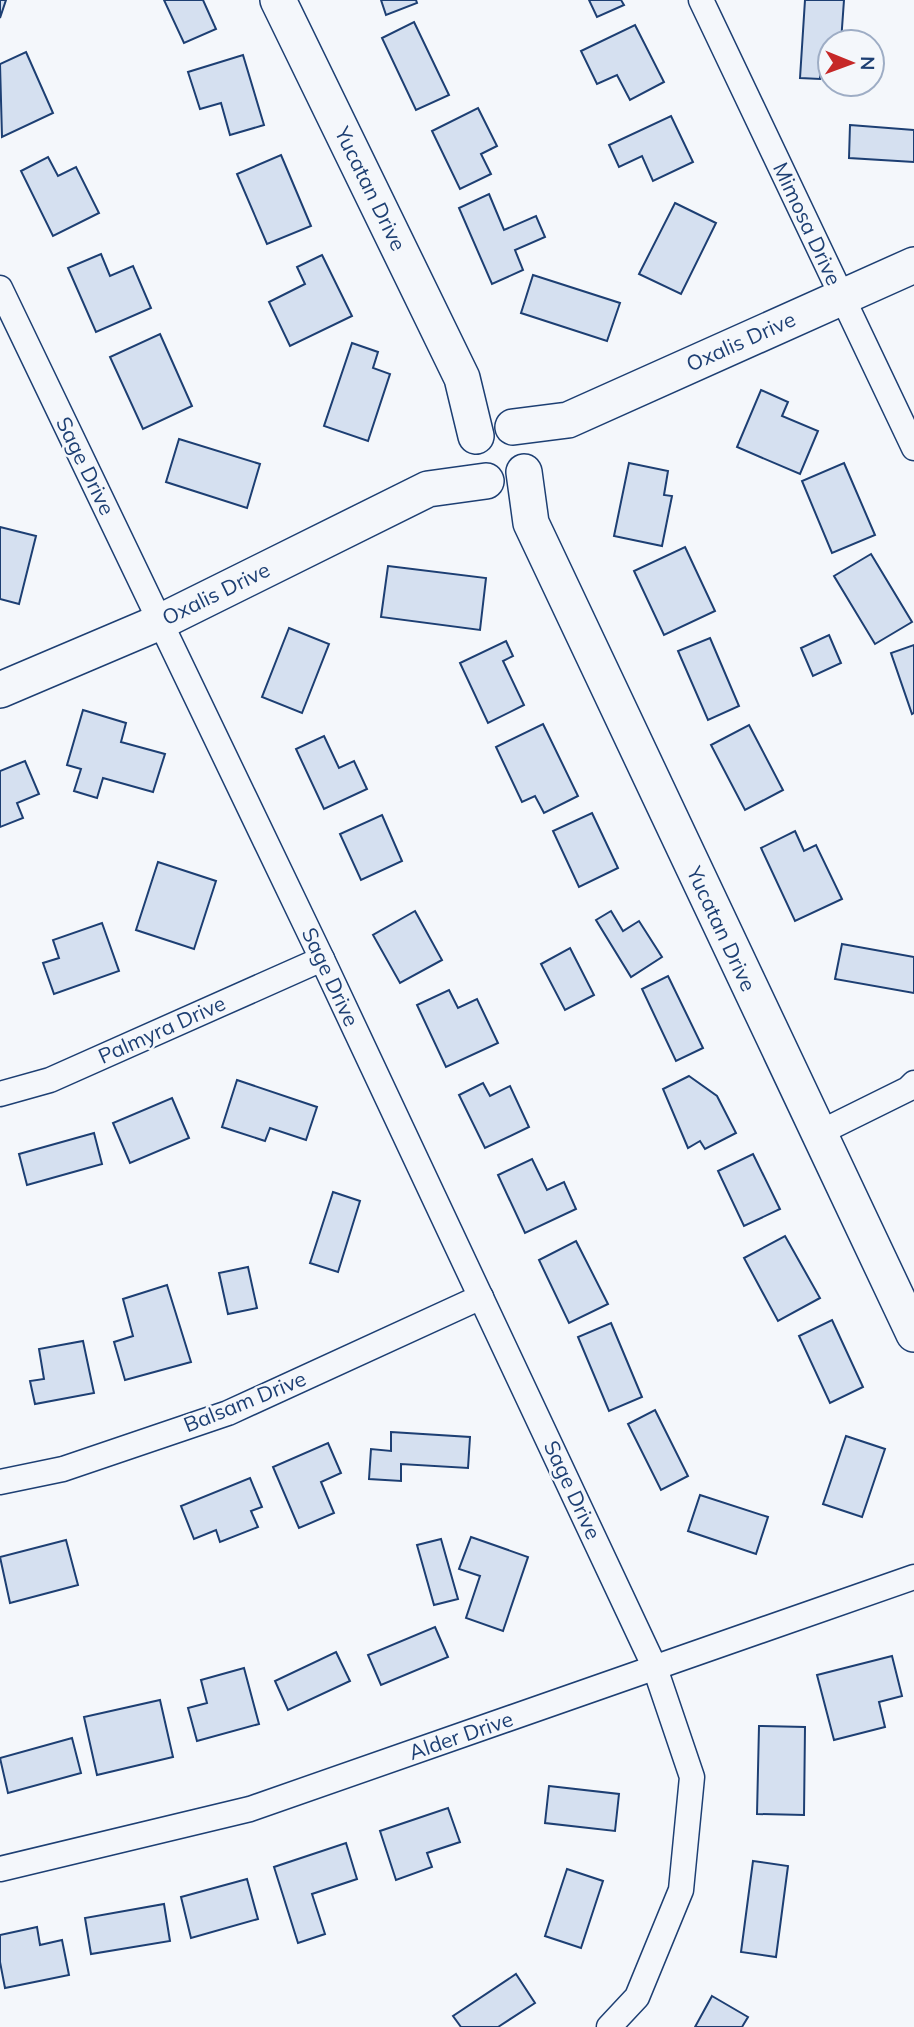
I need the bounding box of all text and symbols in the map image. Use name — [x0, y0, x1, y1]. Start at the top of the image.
north arrow — [816, 28, 886, 98]
text: N — [856, 56, 880, 71]
street label: Yucatan Drive — [329, 121, 412, 255]
street label: Mimosa Drive — [768, 158, 848, 289]
street label: Oxalis Drive — [682, 305, 799, 377]
street label: Sage Drive — [51, 412, 121, 519]
street label: Oxalis Drive — [157, 556, 274, 630]
street label: Yucatan Drive — [681, 861, 762, 995]
street label: Sage Drive — [297, 923, 365, 1030]
street label: Palmyra Drive — [94, 989, 229, 1069]
street label: Balsam Drive — [180, 1365, 310, 1437]
street label: Sage Drive — [539, 1436, 607, 1543]
street label: Alder Drive — [405, 1705, 516, 1765]

